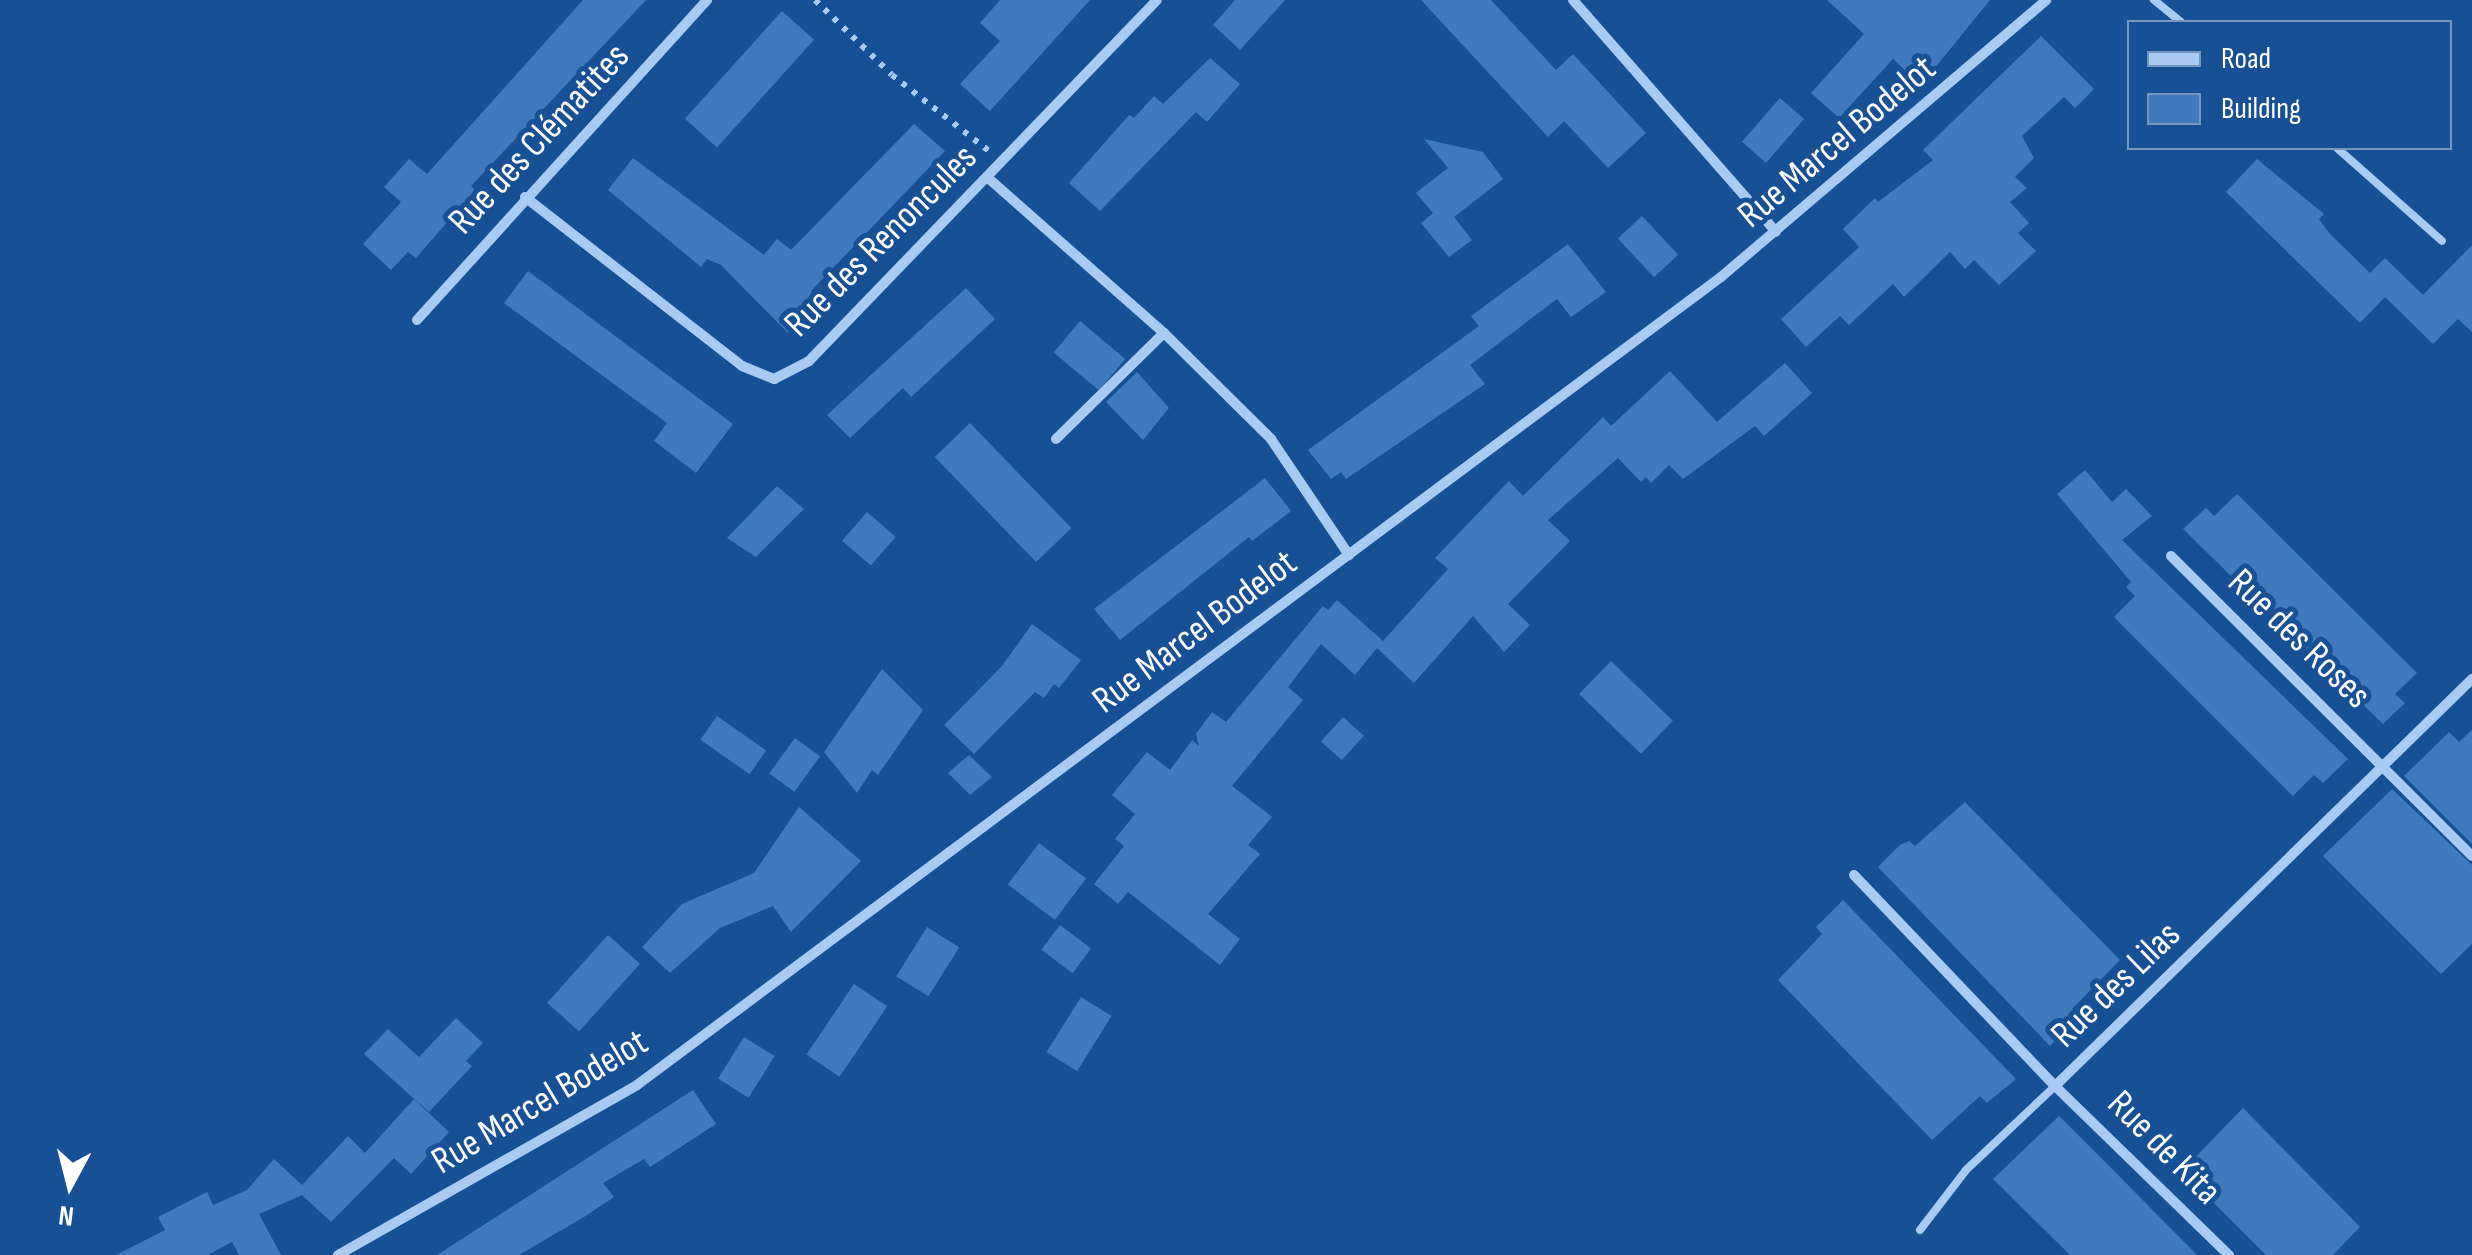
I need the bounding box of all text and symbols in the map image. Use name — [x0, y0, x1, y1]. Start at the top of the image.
legend — [2127, 20, 2452, 150]
street label: Rue des Clématites — [439, 34, 639, 244]
text: Road — [2221, 41, 2271, 77]
street label: Rue Marcel Bodelot — [1729, 46, 1945, 238]
text: Building — [2221, 91, 2301, 127]
street label: Rue des Renoncules — [775, 135, 987, 347]
street label: Rue Marcel Bodelot — [1084, 540, 1306, 724]
street label: Rue des Roses — [2218, 560, 2380, 718]
street label: Rue des Lilas — [2042, 912, 2190, 1058]
street label: Rue Marcel Bodelot — [424, 1020, 656, 1184]
street label: Rue de Kita — [2098, 1082, 2230, 1214]
north arrow — [20, 1135, 120, 1235]
text: N — [57, 1198, 76, 1233]

